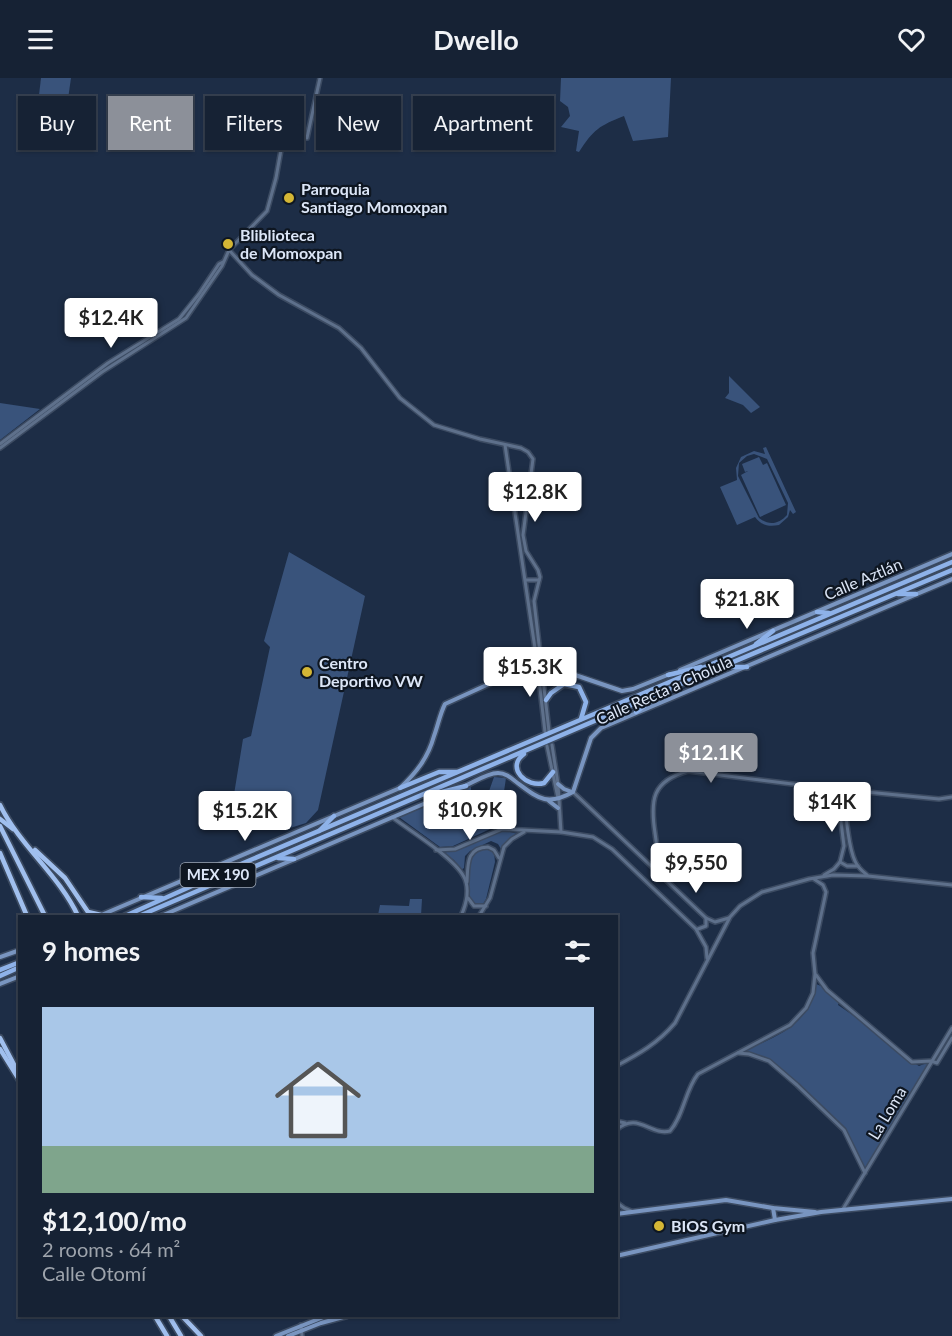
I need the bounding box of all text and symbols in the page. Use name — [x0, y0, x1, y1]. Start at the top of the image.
icon: menu — [24, 23, 57, 56]
text: Dwello — [433, 23, 519, 56]
icon: heart — [895, 23, 928, 56]
chip: Buy — [18, 96, 96, 150]
chip: Rent — [108, 96, 193, 150]
chip: Filters — [205, 96, 304, 150]
chip: New — [316, 96, 401, 150]
chip: Apartment — [413, 96, 554, 150]
place label: Parroquia Santiago Momoxpan — [301, 179, 447, 216]
marker: Parroquia Santiago Momoxpan — [282, 191, 296, 205]
place label: Bliblioteca de Momoxpan — [240, 225, 342, 262]
marker: Bliblioteca de Momoxpan — [221, 237, 235, 251]
pin: $12.4K — [62, 298, 160, 349]
text: $12.4K — [79, 305, 143, 329]
pin: $12.8K — [486, 472, 584, 523]
text: $12.8K — [503, 479, 567, 503]
street label: Calle Aztlán — [821, 554, 905, 603]
pin: $21.8K — [698, 579, 796, 630]
text: $21.8K — [715, 586, 779, 610]
pin: $15.3K — [481, 647, 579, 698]
street label: Calle Recta a Cholula — [593, 651, 735, 728]
place label: Centro Deportivo VW — [319, 653, 423, 690]
text: $15.3K — [498, 654, 562, 678]
marker: Centro Deportivo VW — [300, 665, 314, 679]
pin: $12.1K — [662, 733, 760, 784]
text: $12.1K — [679, 740, 743, 764]
pin: $14K — [796, 782, 868, 833]
text: $14K — [808, 789, 856, 813]
pin: $10.9K — [421, 790, 519, 841]
pin: $15.2K — [196, 791, 294, 842]
text: $10.9K — [438, 797, 502, 821]
text: $15.2K — [213, 798, 277, 822]
pin: $9,550 — [647, 843, 745, 894]
text: $9,550 — [665, 850, 727, 874]
road number: MEX 190 — [180, 863, 256, 887]
text: 9 homes — [42, 935, 140, 967]
icon: filters — [561, 935, 594, 968]
icon: home — [264, 1046, 372, 1154]
street label: La Loma — [863, 1083, 910, 1143]
text: $12,100/mo — [42, 1205, 187, 1237]
place label: BIOS Gym — [671, 1216, 745, 1235]
marker: BIOS Gym — [652, 1219, 666, 1233]
text: 2 rooms · 64 m² — [42, 1237, 180, 1261]
text: Calle Otomí — [42, 1261, 146, 1285]

